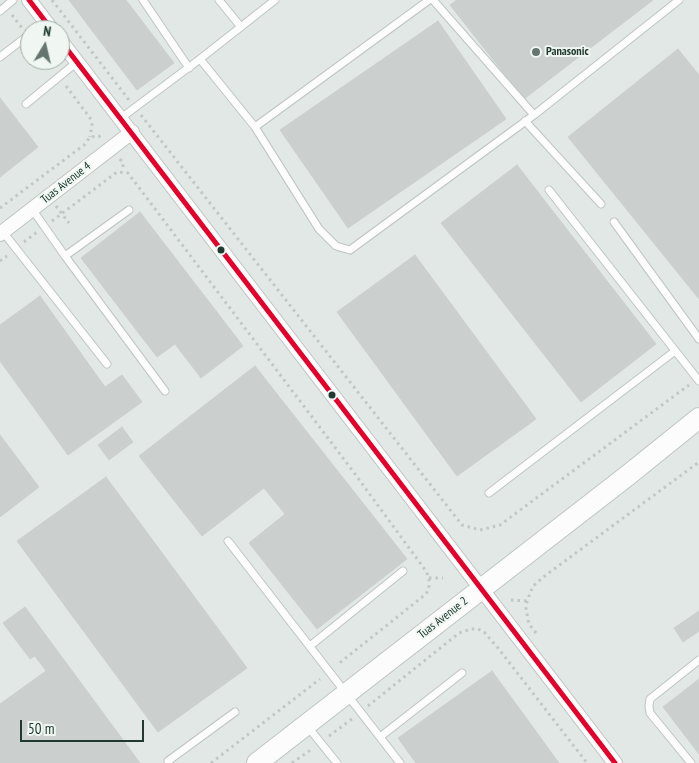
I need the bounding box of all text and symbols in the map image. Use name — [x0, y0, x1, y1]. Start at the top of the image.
north arrow — [20, 20, 70, 70]
text: N — [42, 22, 52, 41]
place label: Panasonic — [546, 45, 589, 59]
marker: Panasonic — [530, 46, 542, 58]
street label: Tuas Avenue 4 — [38, 159, 94, 207]
unlabelled marker — [216, 245, 226, 255]
unlabelled marker — [327, 390, 337, 400]
street label: Tuas Avenue 2 — [415, 594, 471, 642]
scale bar — [22, 710, 146, 742]
text: 50 m — [28, 719, 54, 738]

